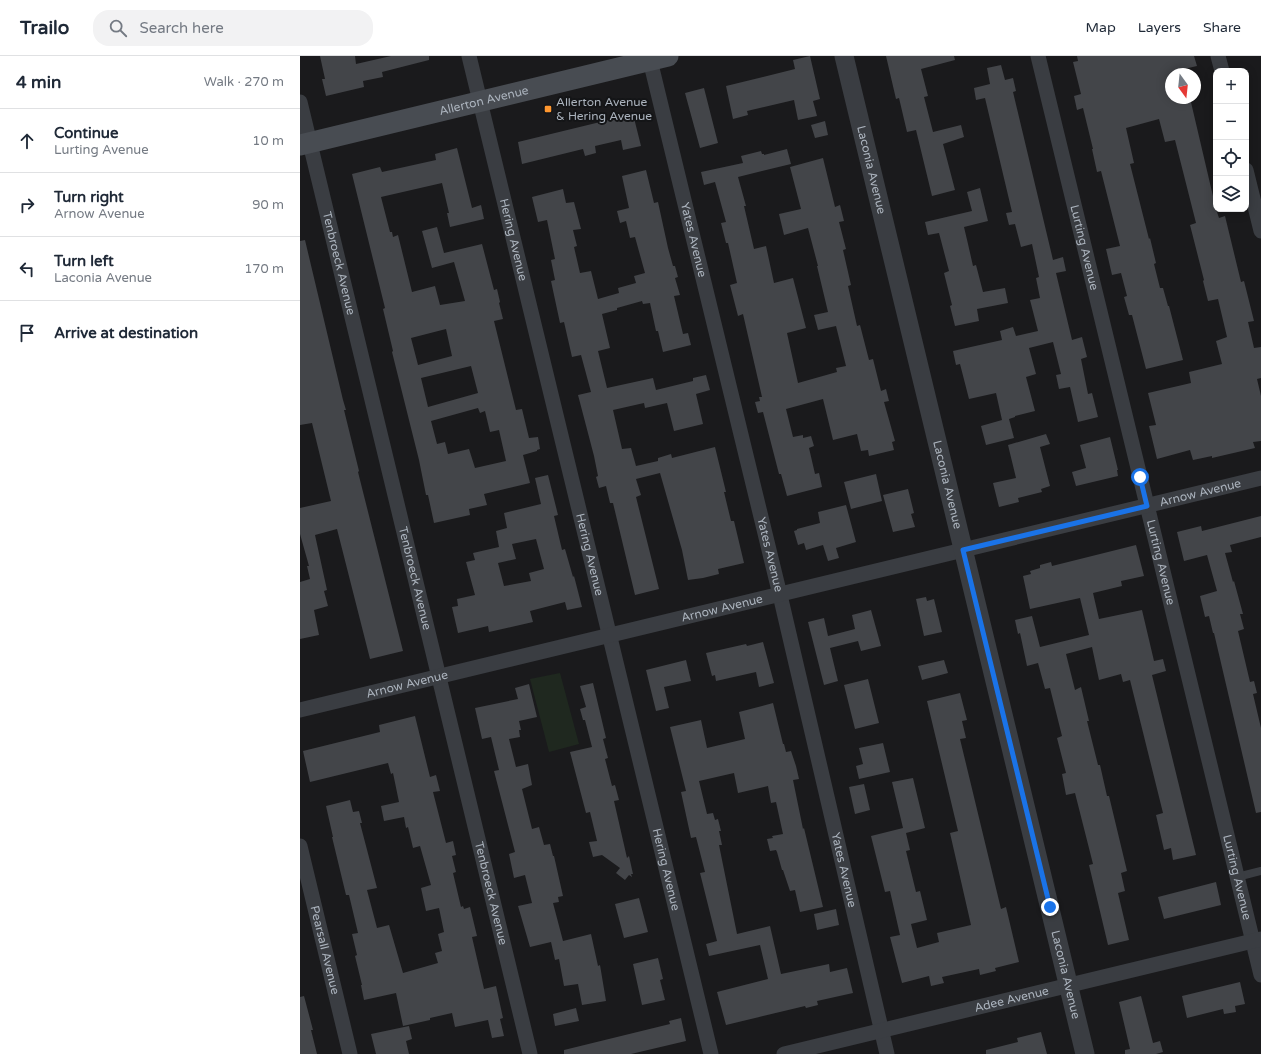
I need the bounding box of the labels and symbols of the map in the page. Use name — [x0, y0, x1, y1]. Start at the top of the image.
north arrow — [1165, 68, 1201, 104]
street label: Allerton Avenue — [438, 83, 530, 118]
place label: Allerton Avenue & Hering Avenue — [556, 95, 652, 123]
marker: Allerton Avenue & Hering Avenue — [543, 104, 553, 114]
street label: Laconia Avenue — [854, 124, 889, 216]
street label: Hering Avenue — [497, 197, 530, 282]
street label: Yates Avenue — [678, 201, 710, 279]
street label: Lurting Avenue — [1067, 203, 1102, 292]
street label: Tenbroeck Avenue — [320, 210, 358, 317]
street label: Laconia Avenue — [930, 439, 965, 531]
route start — [1131, 468, 1149, 486]
street label: Arnow Avenue — [1158, 476, 1243, 509]
street label: Hering Avenue — [573, 512, 607, 597]
street label: Yates Avenue — [754, 516, 786, 594]
street label: Lurting Avenue — [1144, 518, 1178, 607]
street label: Tenbroeck Avenue — [396, 525, 434, 632]
street label: Arnow Avenue — [680, 591, 764, 625]
street label: Arnow Avenue — [365, 668, 449, 701]
street label: Hering Avenue — [650, 827, 683, 912]
street label: Yates Avenue — [829, 831, 860, 909]
street label: Lurting Avenue — [1220, 833, 1254, 922]
street label: Tenbroeck Avenue — [472, 840, 510, 947]
route end — [1041, 898, 1059, 916]
street label: Pearsall Avenue — [308, 904, 342, 996]
street label: Laconia Avenue — [1048, 929, 1083, 1020]
street label: Adee Avenue — [973, 983, 1050, 1015]

